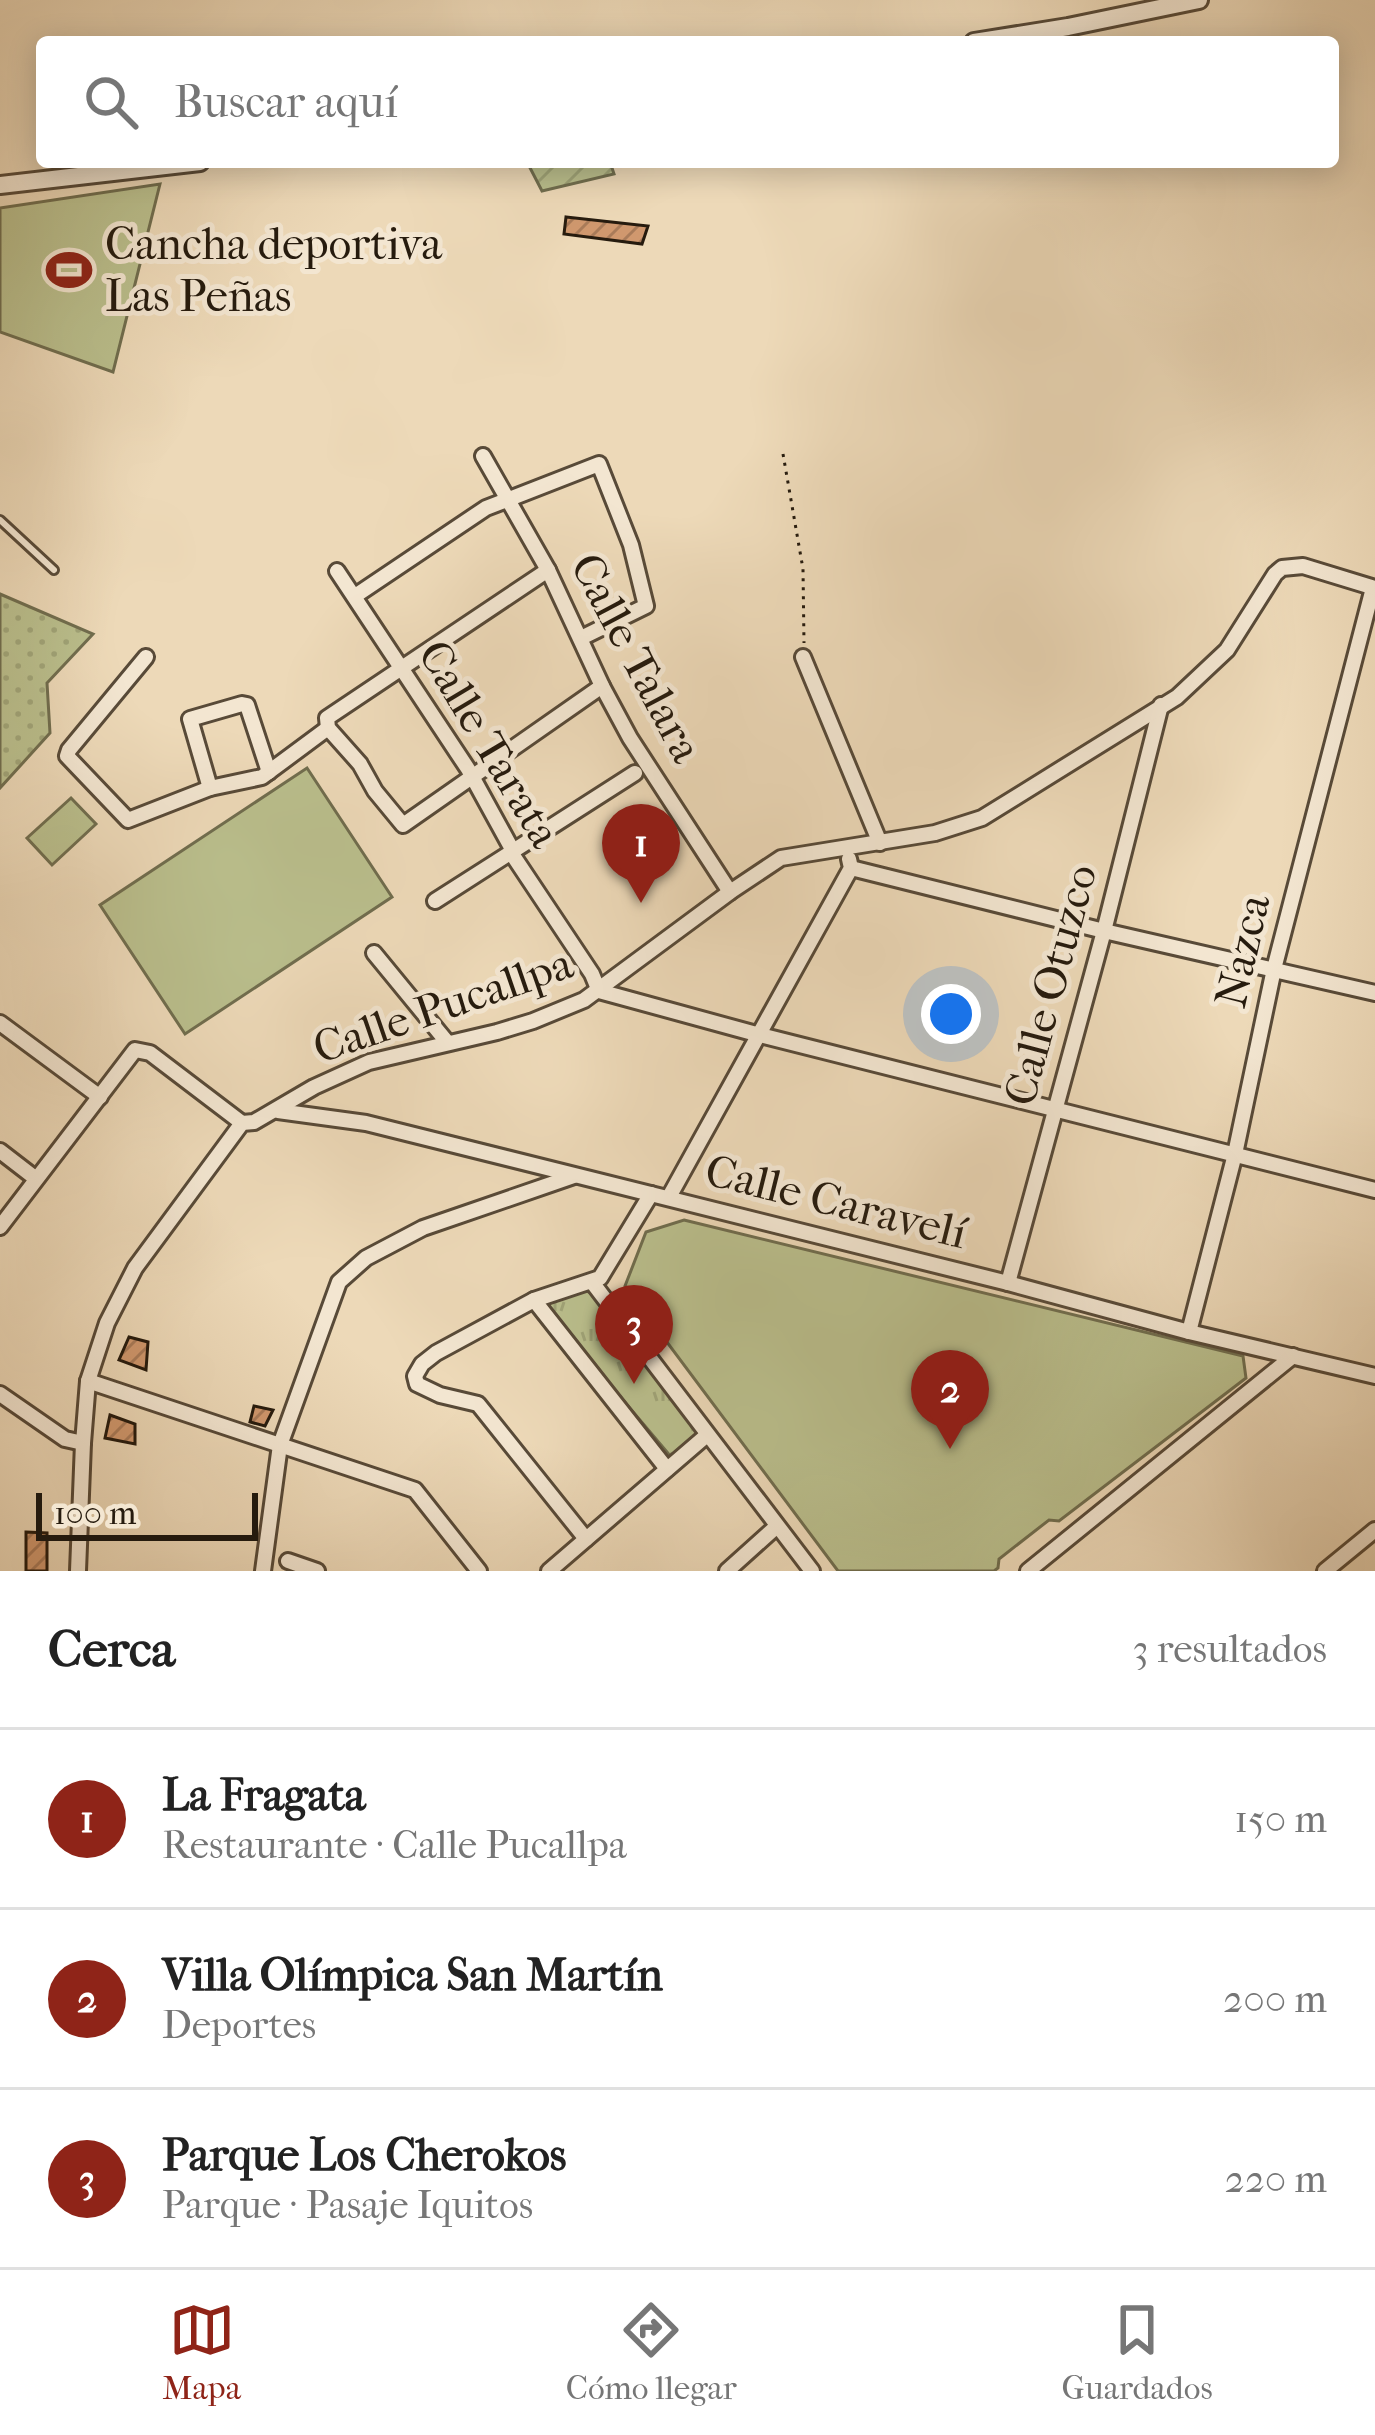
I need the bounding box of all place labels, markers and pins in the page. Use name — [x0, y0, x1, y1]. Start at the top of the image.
place label: Cancha deportiva Las Peñas — [105, 218, 443, 323]
sports icon: Cancha deportiva Las Peñas — [44, 245, 94, 295]
pin: 1 — [602, 804, 680, 903]
pin: 3 — [595, 1285, 673, 1384]
pin: 2 — [911, 1350, 989, 1449]

